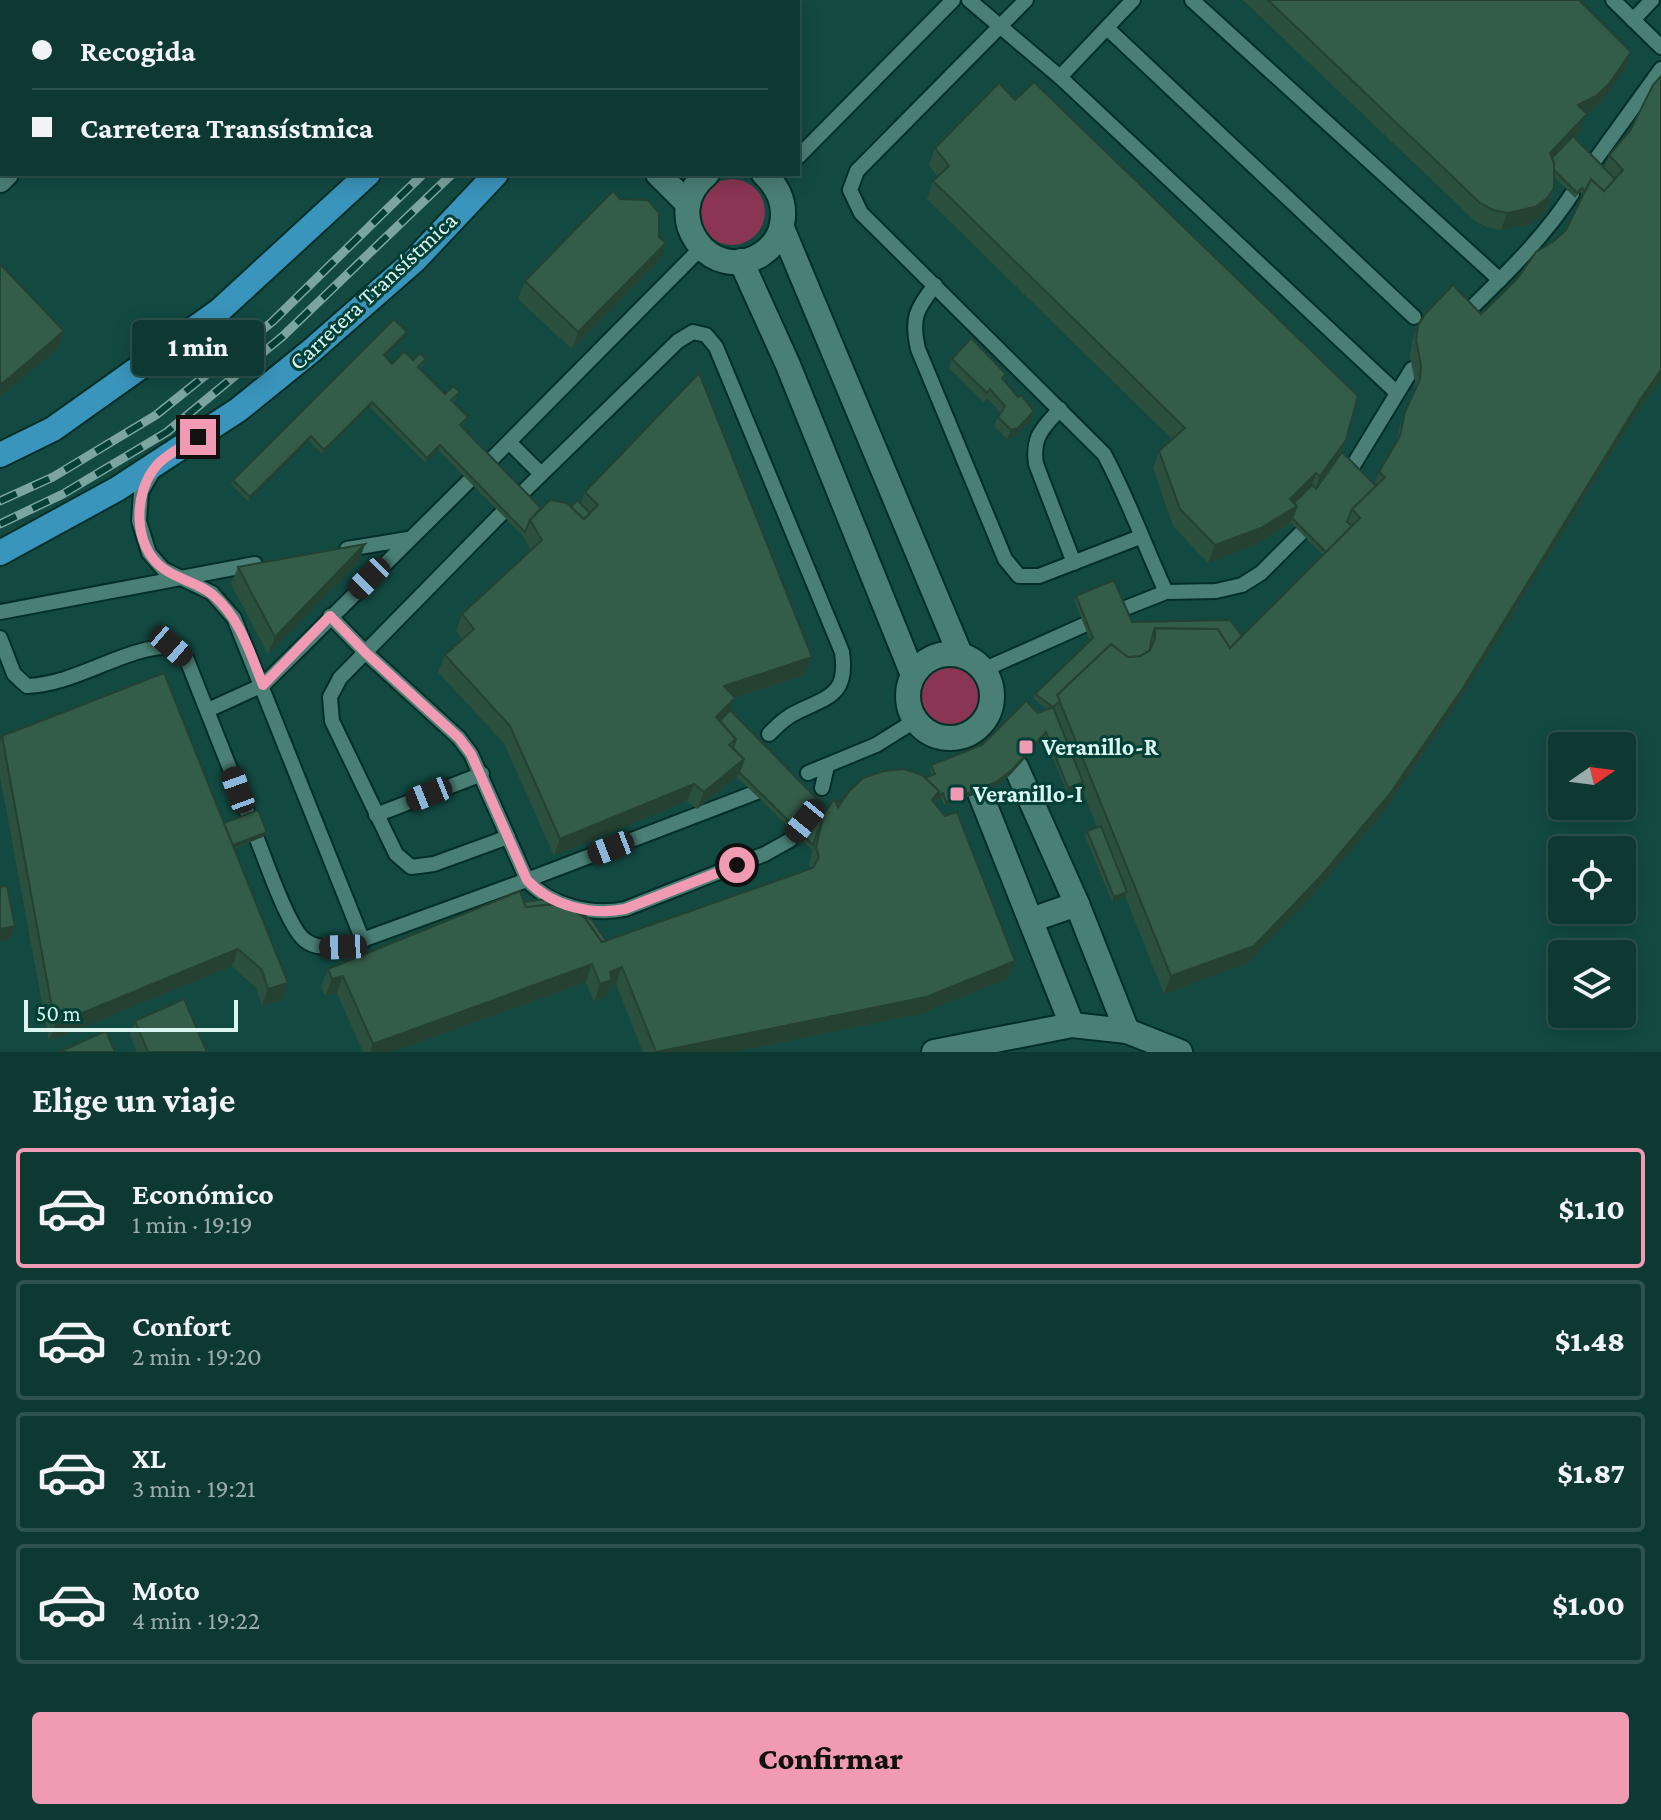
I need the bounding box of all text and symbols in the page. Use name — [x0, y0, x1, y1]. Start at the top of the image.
text: Recogida — [80, 34, 196, 67]
text: Carretera Transístmica — [80, 111, 373, 144]
street label: Carretera Transístmica — [283, 206, 462, 375]
callout: 1 min — [132, 321, 264, 377]
text: 1 min — [168, 333, 228, 362]
route end — [180, 419, 216, 455]
car — [344, 553, 394, 603]
car — [145, 621, 197, 671]
north arrow — [1548, 732, 1636, 820]
map controls — [1548, 732, 1636, 1028]
place label: Veranillo-R — [1041, 733, 1159, 760]
marker: Veranillo-R — [1017, 738, 1035, 756]
car — [219, 763, 257, 817]
car — [402, 774, 456, 814]
place label: Veranillo-I — [972, 780, 1083, 807]
marker: Veranillo-I — [948, 785, 966, 803]
car — [781, 795, 829, 847]
car — [584, 828, 638, 868]
button: locate — [1548, 836, 1636, 924]
route start — [719, 847, 755, 883]
car — [319, 934, 367, 960]
button: layers — [1548, 940, 1636, 1028]
scale bar — [24, 996, 238, 1032]
text: 50 m — [36, 1001, 81, 1026]
text: Elige un viaje — [32, 1080, 235, 1120]
icon: car — [36, 1172, 108, 1244]
text: Económico — [132, 1177, 274, 1210]
text: $1.10 — [1558, 1192, 1625, 1225]
text: 1 min · 19:19 — [132, 1210, 253, 1239]
icon: car — [36, 1304, 108, 1376]
text: Confort — [132, 1309, 231, 1342]
text: $1.48 — [1555, 1324, 1625, 1357]
text: 2 min · 19:20 — [132, 1342, 262, 1371]
icon: car — [36, 1436, 108, 1508]
text: XL — [132, 1441, 166, 1474]
text: $1.87 — [1557, 1456, 1625, 1489]
text: 3 min · 19:21 — [132, 1474, 256, 1503]
icon: car — [36, 1568, 108, 1640]
text: Moto — [132, 1573, 200, 1606]
text: $1.00 — [1552, 1588, 1625, 1621]
text: 4 min · 19:22 — [132, 1606, 260, 1635]
button: Confirmar — [32, 1712, 1629, 1804]

